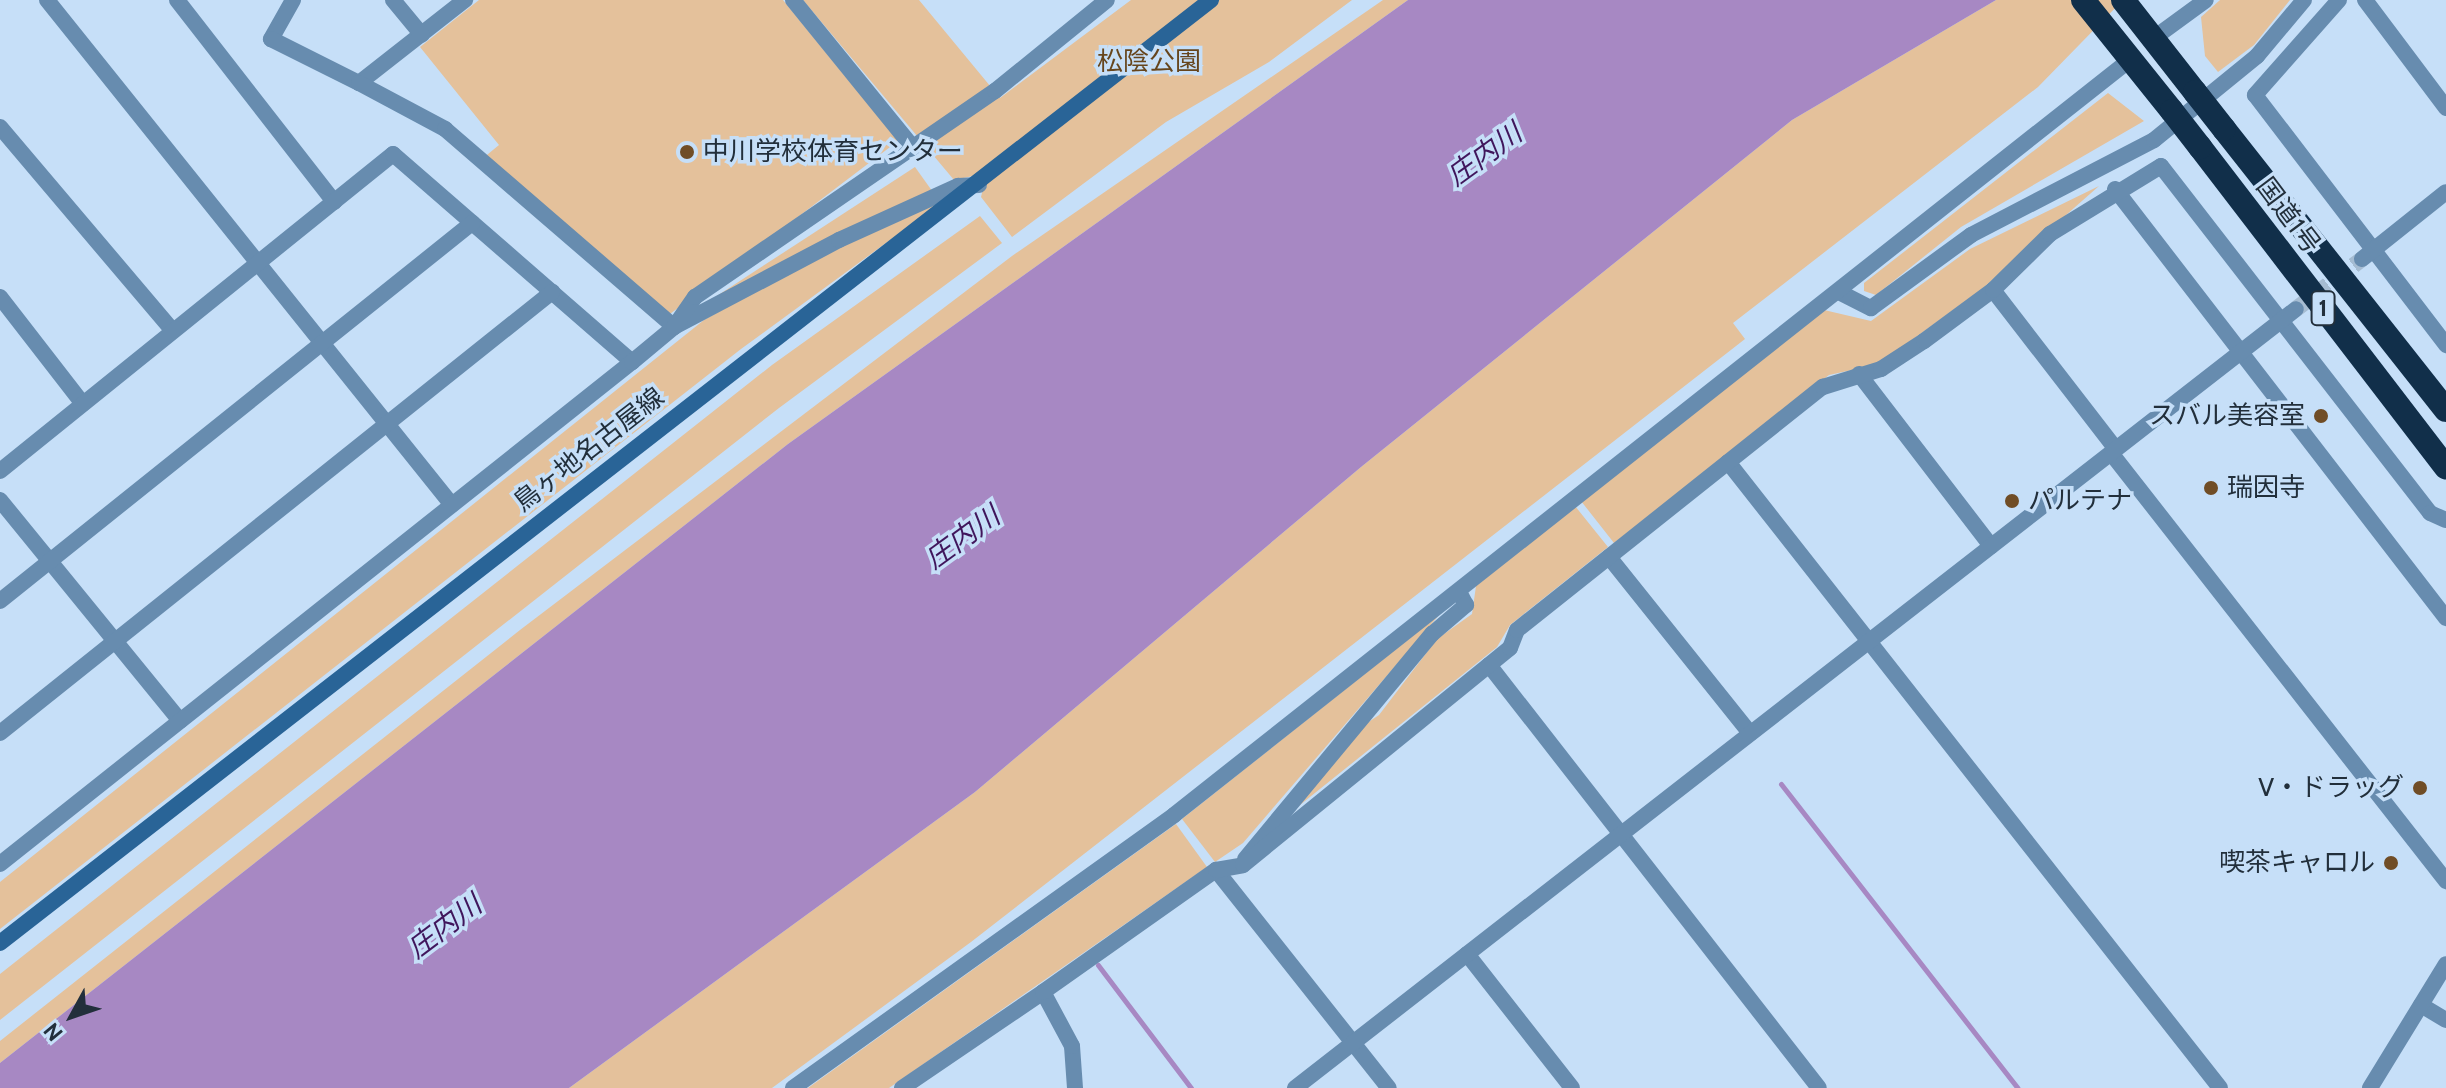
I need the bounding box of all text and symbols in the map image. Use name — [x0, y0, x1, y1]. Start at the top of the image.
park label: 松陰公園 — [1097, 46, 1201, 78]
water label: 庄内川 — [1440, 116, 1528, 192]
place label: 中川学校体育センター — [703, 136, 963, 168]
marker: 中川学校体育センター — [678, 143, 696, 161]
street label: 国道1号 — [2250, 172, 2326, 260]
road number: 1 — [2309, 288, 2337, 328]
street label: 鳥ヶ地名古屋線 — [508, 382, 670, 518]
place label: スバル美容室 — [2149, 400, 2305, 432]
marker: スバル美容室 — [2312, 407, 2330, 425]
place label: 瑞因寺 — [2227, 472, 2305, 504]
marker: 瑞因寺 — [2202, 479, 2220, 497]
place label: パルテナ — [2028, 485, 2132, 517]
marker: パルテナ — [2003, 492, 2021, 510]
water label: 庄内川 — [918, 499, 1006, 575]
place label: V・ドラッグ — [2258, 772, 2404, 804]
marker: V・ドラッグ — [2411, 779, 2429, 797]
place label: 喫茶キャロル — [2219, 847, 2375, 879]
marker: 喫茶キャロル — [2382, 854, 2400, 872]
water label: 庄内川 — [400, 887, 488, 965]
north arrow — [32, 976, 112, 1056]
text: N — [38, 1017, 69, 1046]

